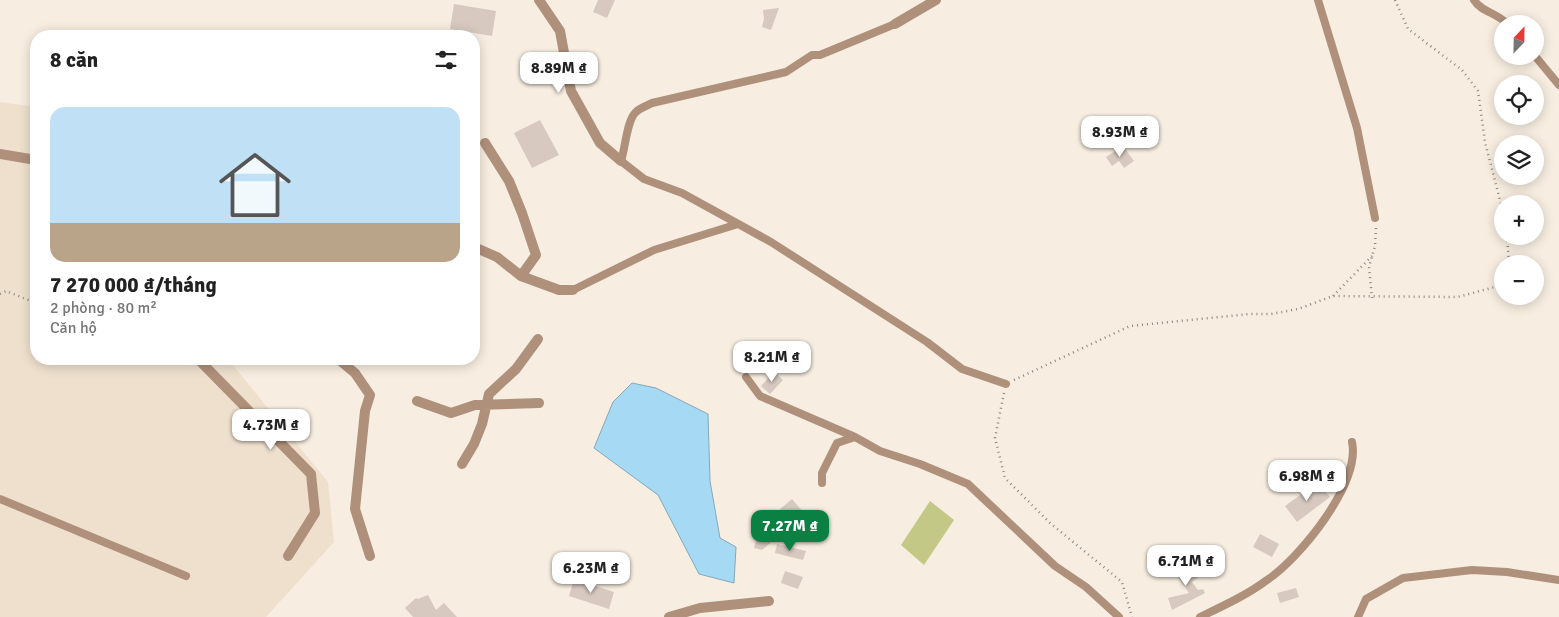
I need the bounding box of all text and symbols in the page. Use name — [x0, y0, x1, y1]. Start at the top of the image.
north arrow — [1494, 15, 1544, 65]
map controls — [1494, 15, 1544, 305]
icon: filters — [432, 46, 460, 74]
text: 8 căn — [50, 47, 98, 73]
pin: 8.89M ₫ — [513, 52, 605, 94]
text: 8.89M ₫ — [531, 58, 587, 78]
button: locate — [1494, 75, 1544, 125]
pin: 8.93M ₫ — [1074, 116, 1166, 158]
text: 8.93M ₫ — [1092, 122, 1148, 142]
button: layers — [1494, 135, 1544, 185]
icon: home — [210, 140, 300, 230]
button: + — [1494, 195, 1544, 245]
button: − — [1494, 255, 1544, 305]
text: 7 270 000 ₫/tháng — [50, 272, 217, 298]
text: 2 phòng · 80 m² — [50, 298, 157, 318]
text: Căn hộ — [50, 318, 97, 338]
pin: 8.21M ₫ — [726, 340, 818, 383]
text: 8.21M ₫ — [744, 347, 800, 367]
pin: 4.73M ₫ — [225, 408, 317, 451]
text: 4.73M ₫ — [243, 415, 299, 435]
pin: 6.98M ₫ — [1261, 460, 1353, 502]
text: 6.98M ₫ — [1279, 466, 1335, 486]
pin: 7.27M ₫ — [744, 510, 836, 552]
text: 7.27M ₫ — [762, 516, 818, 536]
pin: 6.71M ₫ — [1140, 544, 1232, 587]
text: 6.71M ₫ — [1158, 551, 1214, 571]
pin: 6.23M ₫ — [545, 552, 637, 594]
text: 6.23M ₫ — [563, 558, 619, 578]

